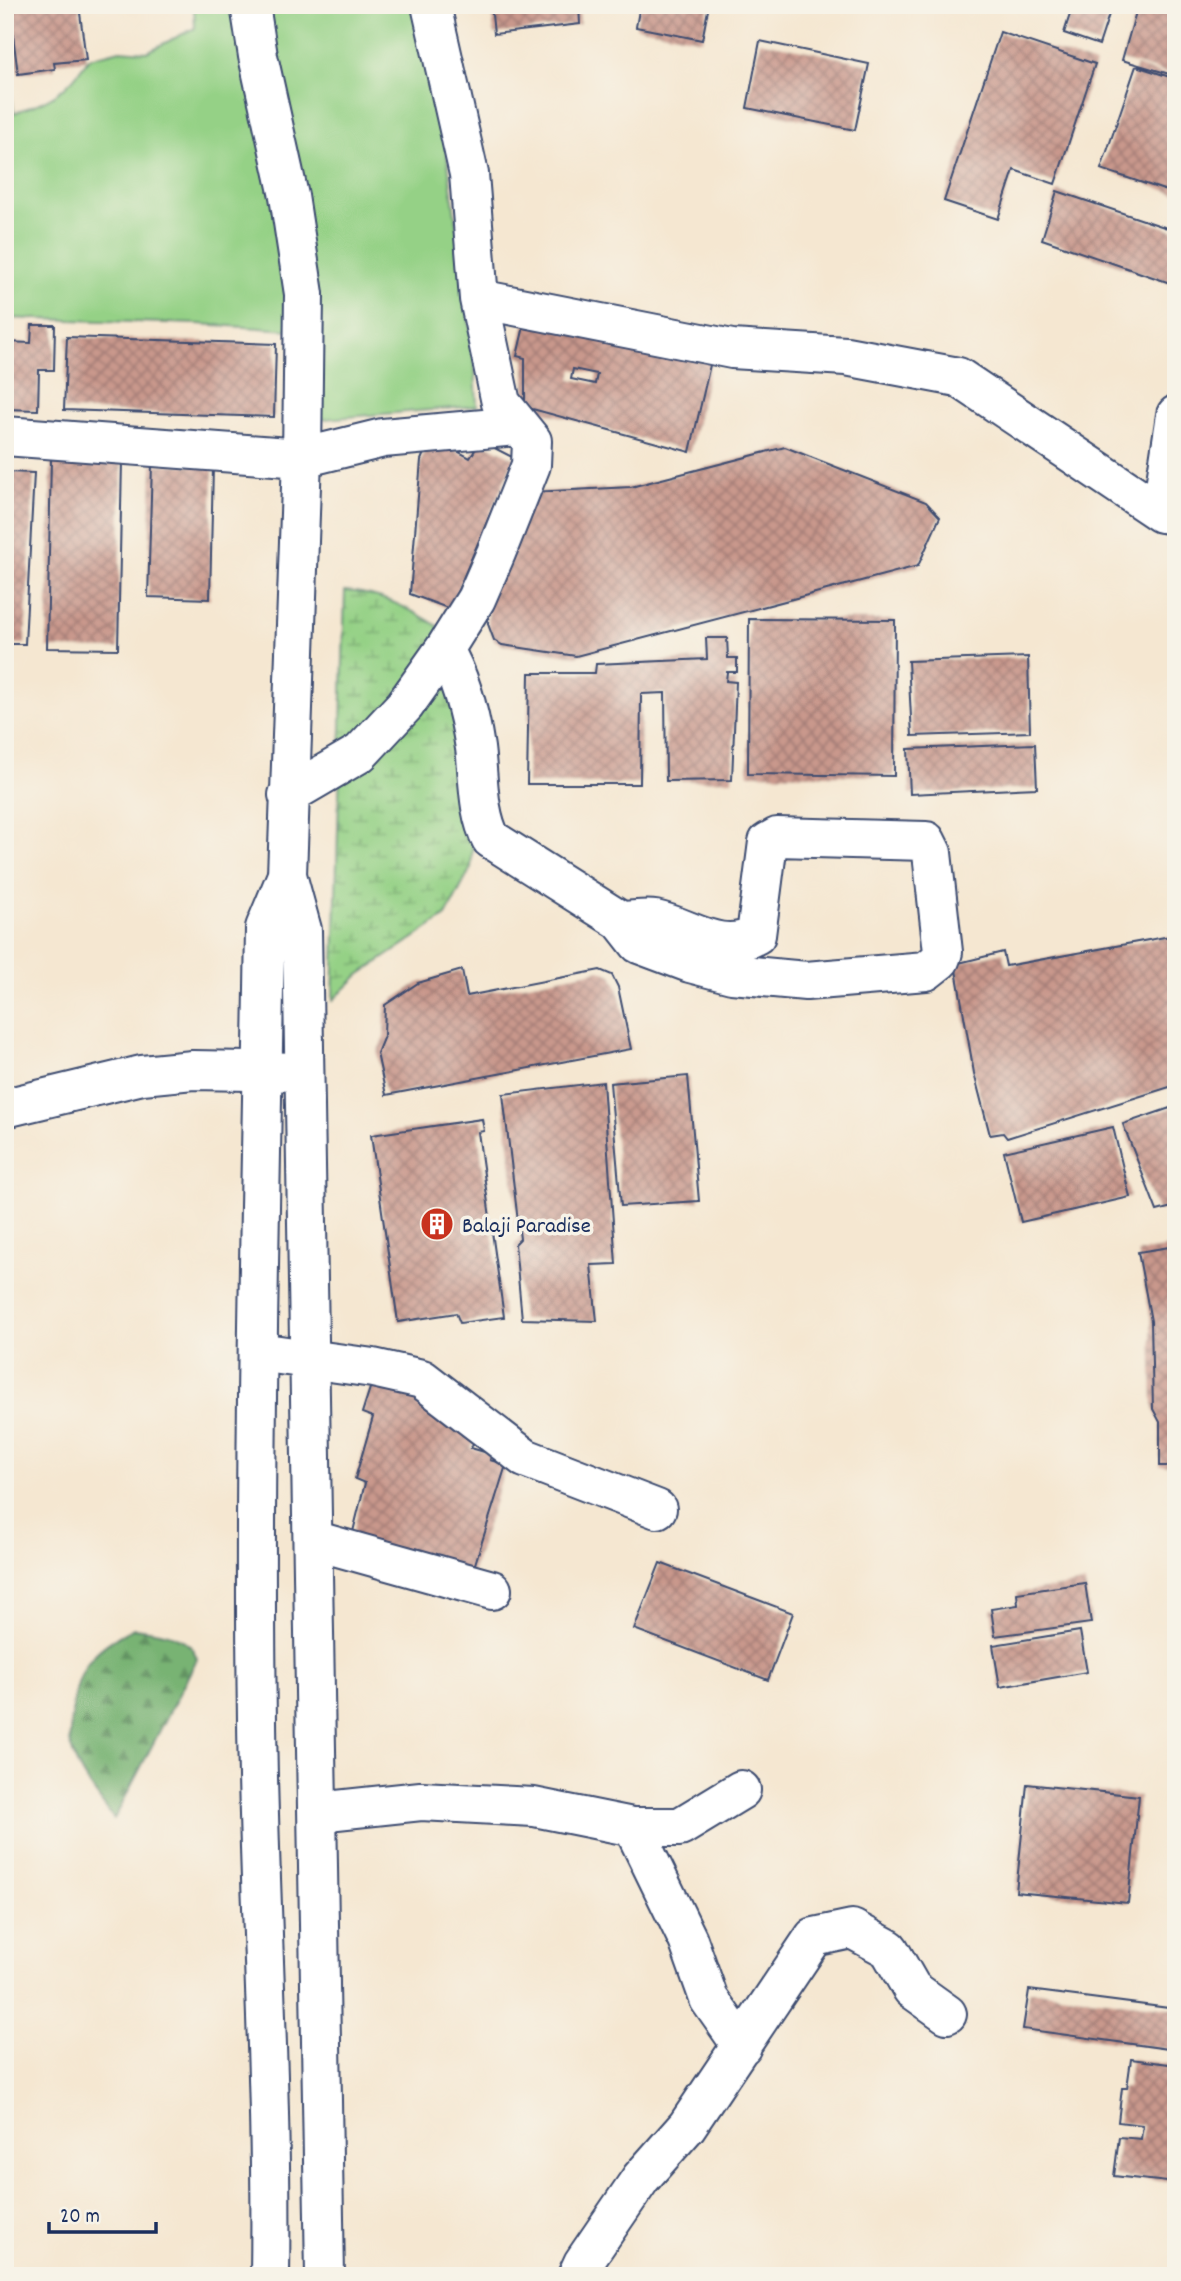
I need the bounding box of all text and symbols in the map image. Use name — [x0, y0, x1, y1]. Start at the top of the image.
building icon: Balaji Paradise — [418, 1205, 456, 1243]
place label: Balaji Paradise — [462, 1211, 591, 1244]
scale bar — [49, 2190, 156, 2234]
text: 20 m — [60, 2203, 100, 2233]

